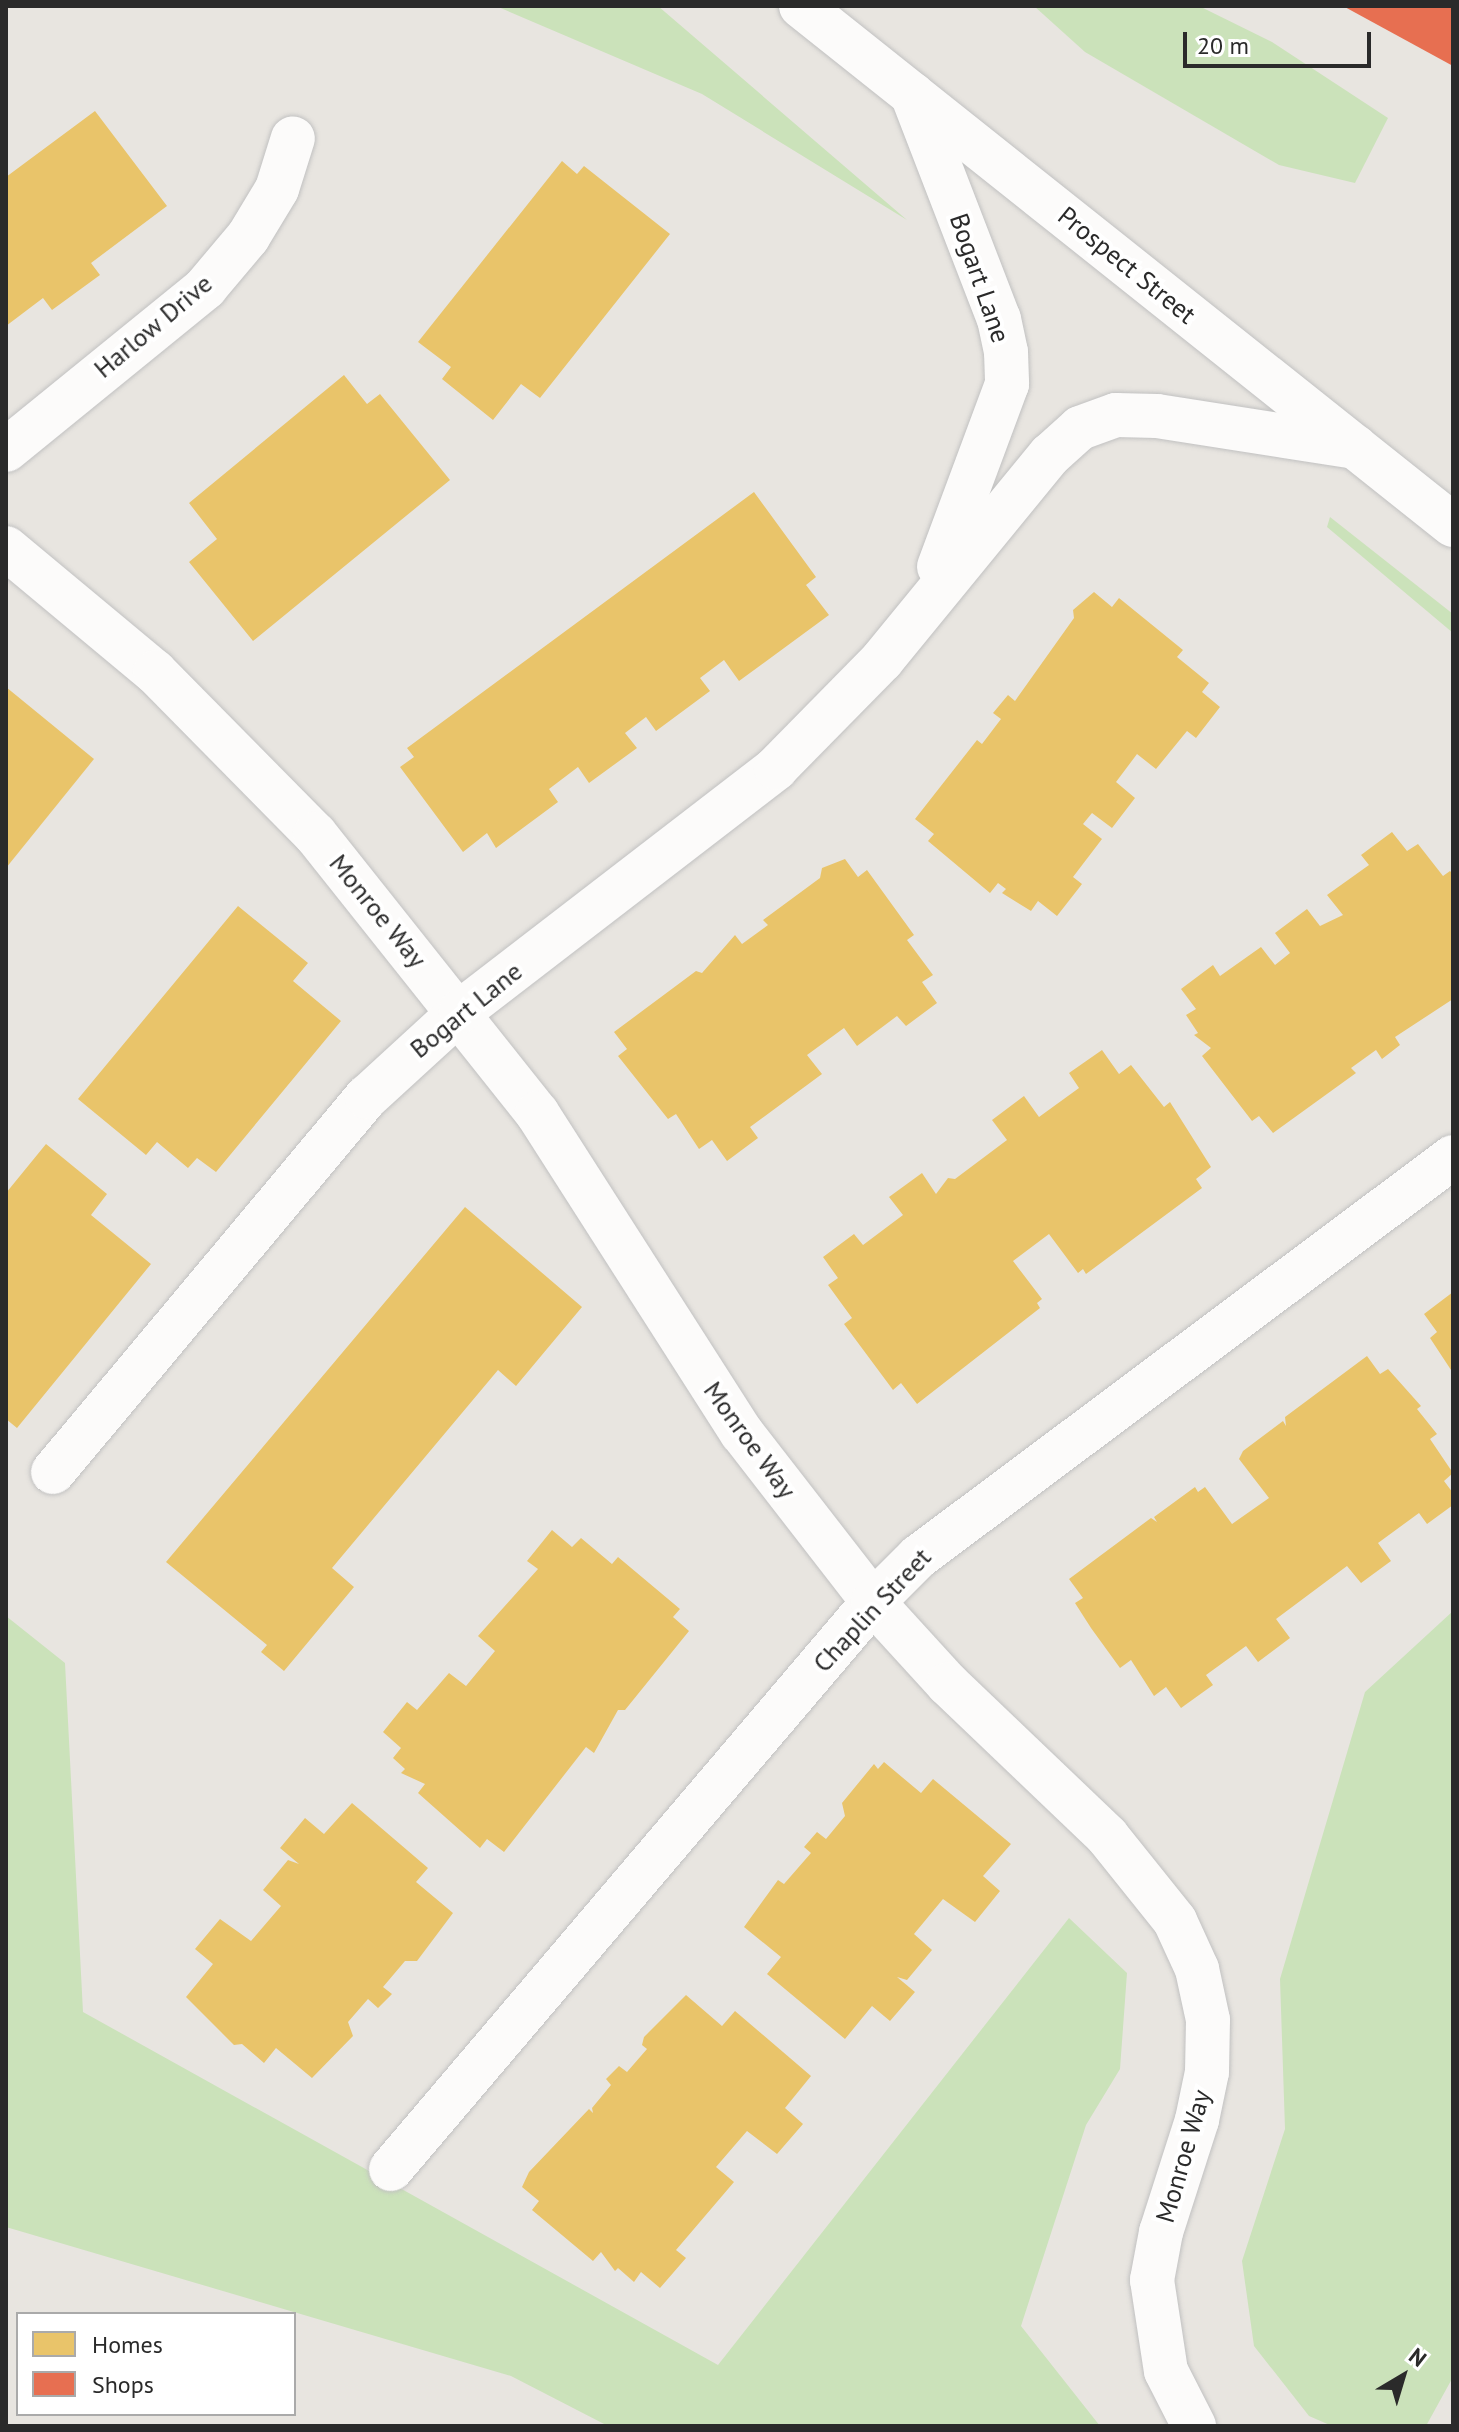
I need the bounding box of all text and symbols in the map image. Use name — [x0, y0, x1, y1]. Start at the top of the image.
scale bar — [1187, 16, 1375, 66]
text: 20 m — [1197, 30, 1249, 61]
street label: Prospect Street — [1052, 200, 1202, 330]
street label: Bogart Lane — [943, 209, 1017, 347]
street label: Harlow Drive — [88, 268, 218, 384]
street label: Monroe Way — [323, 848, 433, 974]
street label: Bogart Lane — [404, 956, 528, 1064]
street label: Monroe Way — [697, 1375, 803, 1505]
street label: Chaplin Street — [807, 1542, 937, 1678]
street label: Monroe Way — [1149, 2086, 1217, 2226]
legend — [16, 2312, 296, 2416]
text: Homes — [92, 2329, 163, 2360]
north arrow — [1363, 2336, 1443, 2416]
text: N — [1403, 2342, 1432, 2373]
text: Shops — [92, 2369, 154, 2400]

